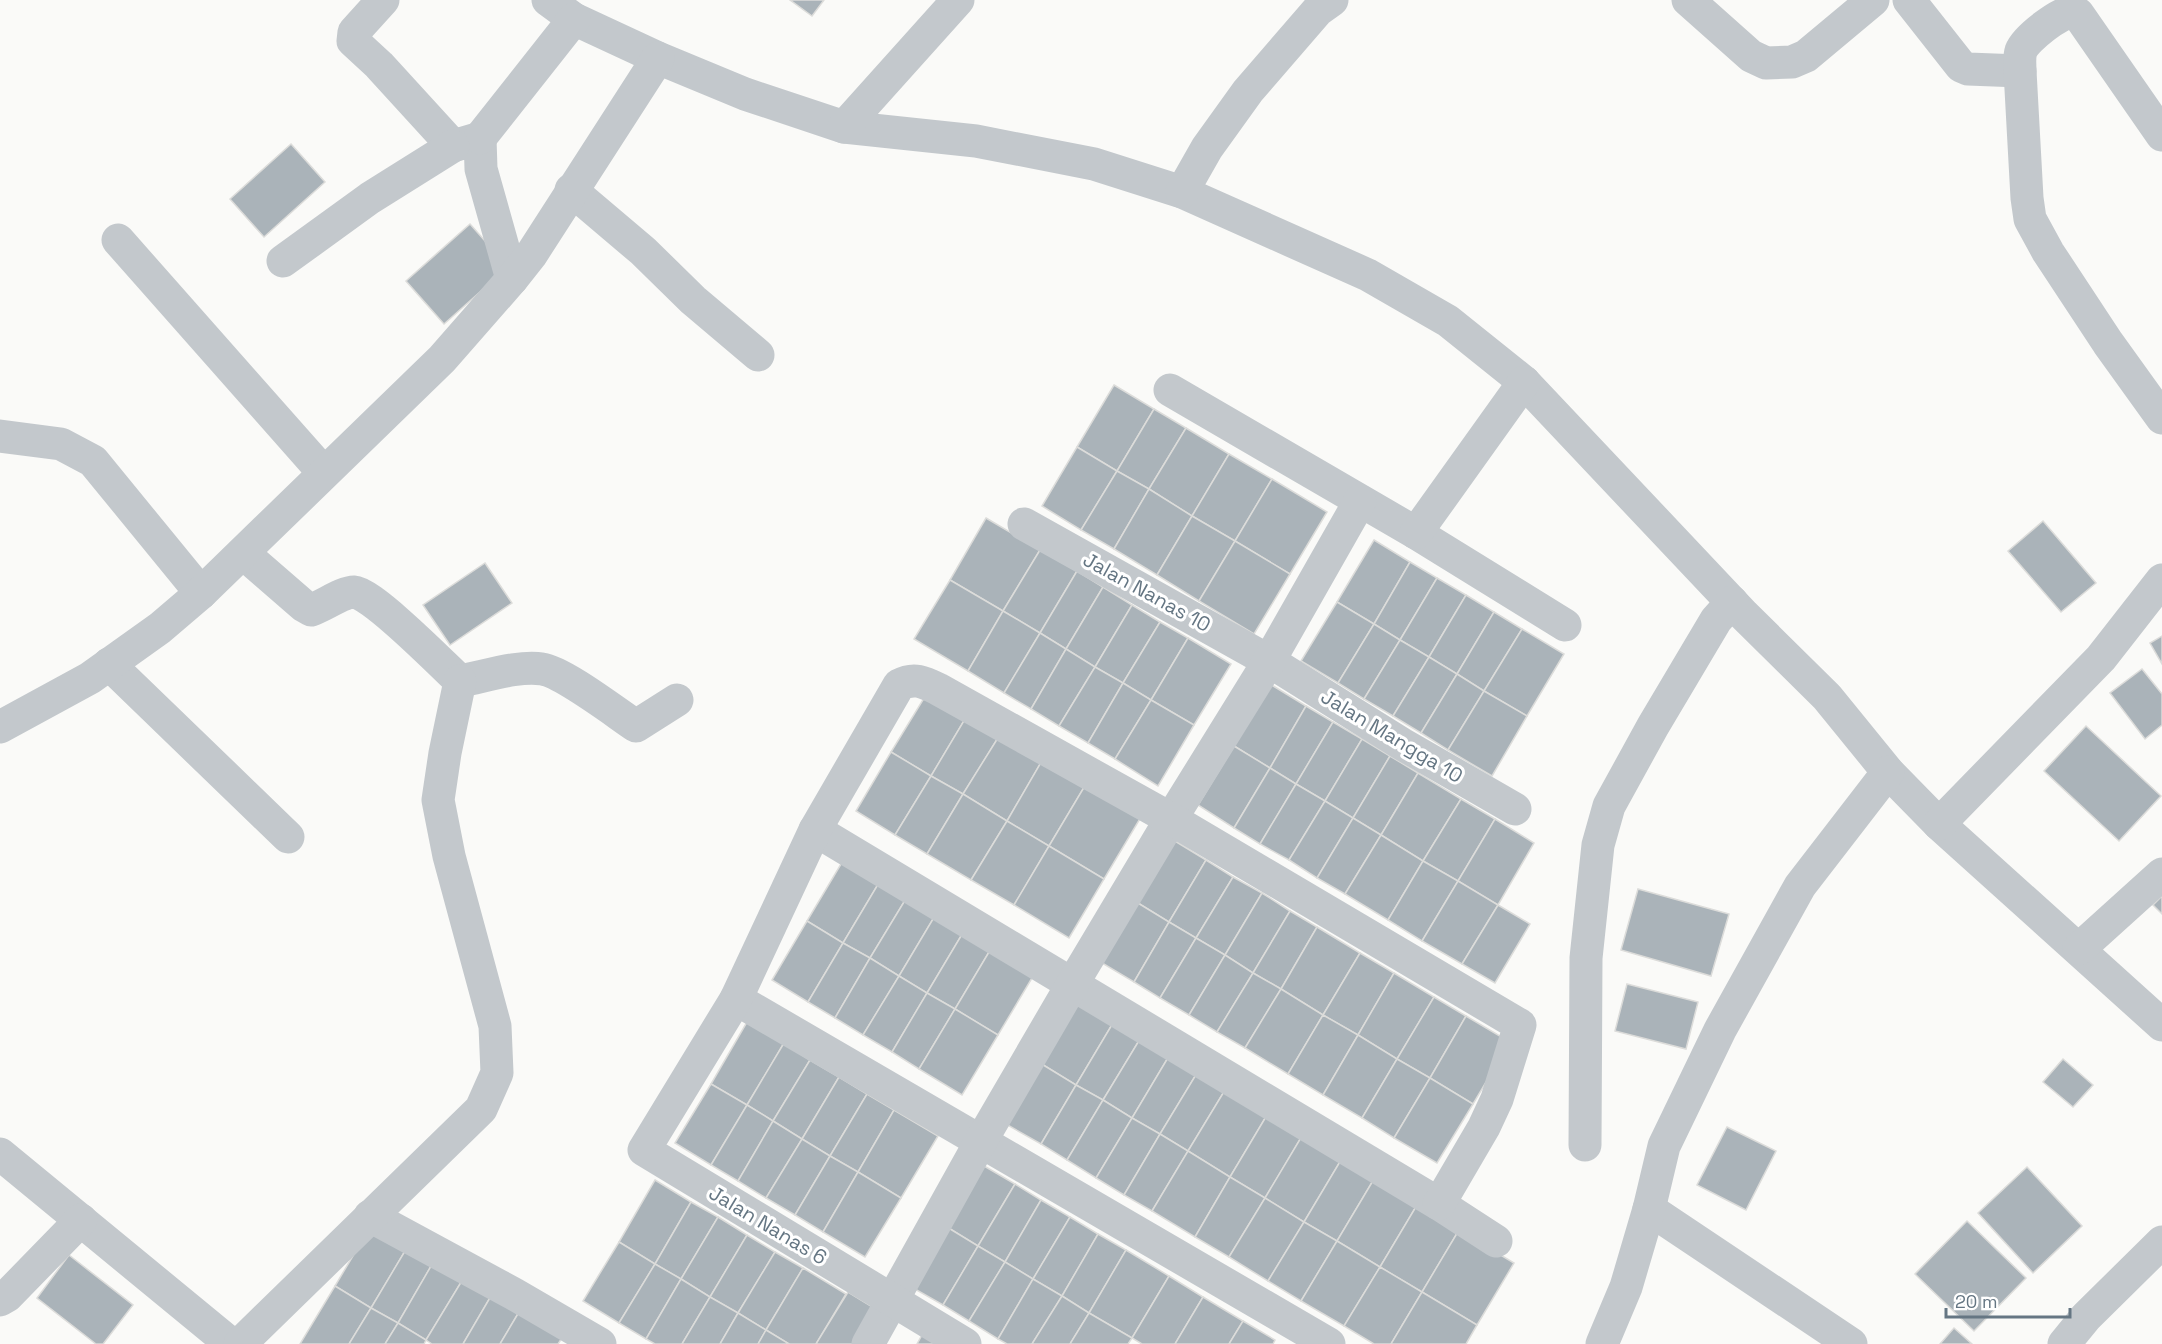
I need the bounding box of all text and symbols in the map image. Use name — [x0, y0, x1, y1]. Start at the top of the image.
street label: Jalan Nanas 10 — [1079, 546, 1215, 638]
street label: Jalan Mangga 10 — [1316, 683, 1468, 789]
street label: Jalan Nanas 6 — [704, 1180, 832, 1270]
scale bar — [1946, 1281, 2070, 1319]
text: 20 m — [1955, 1290, 1998, 1313]

